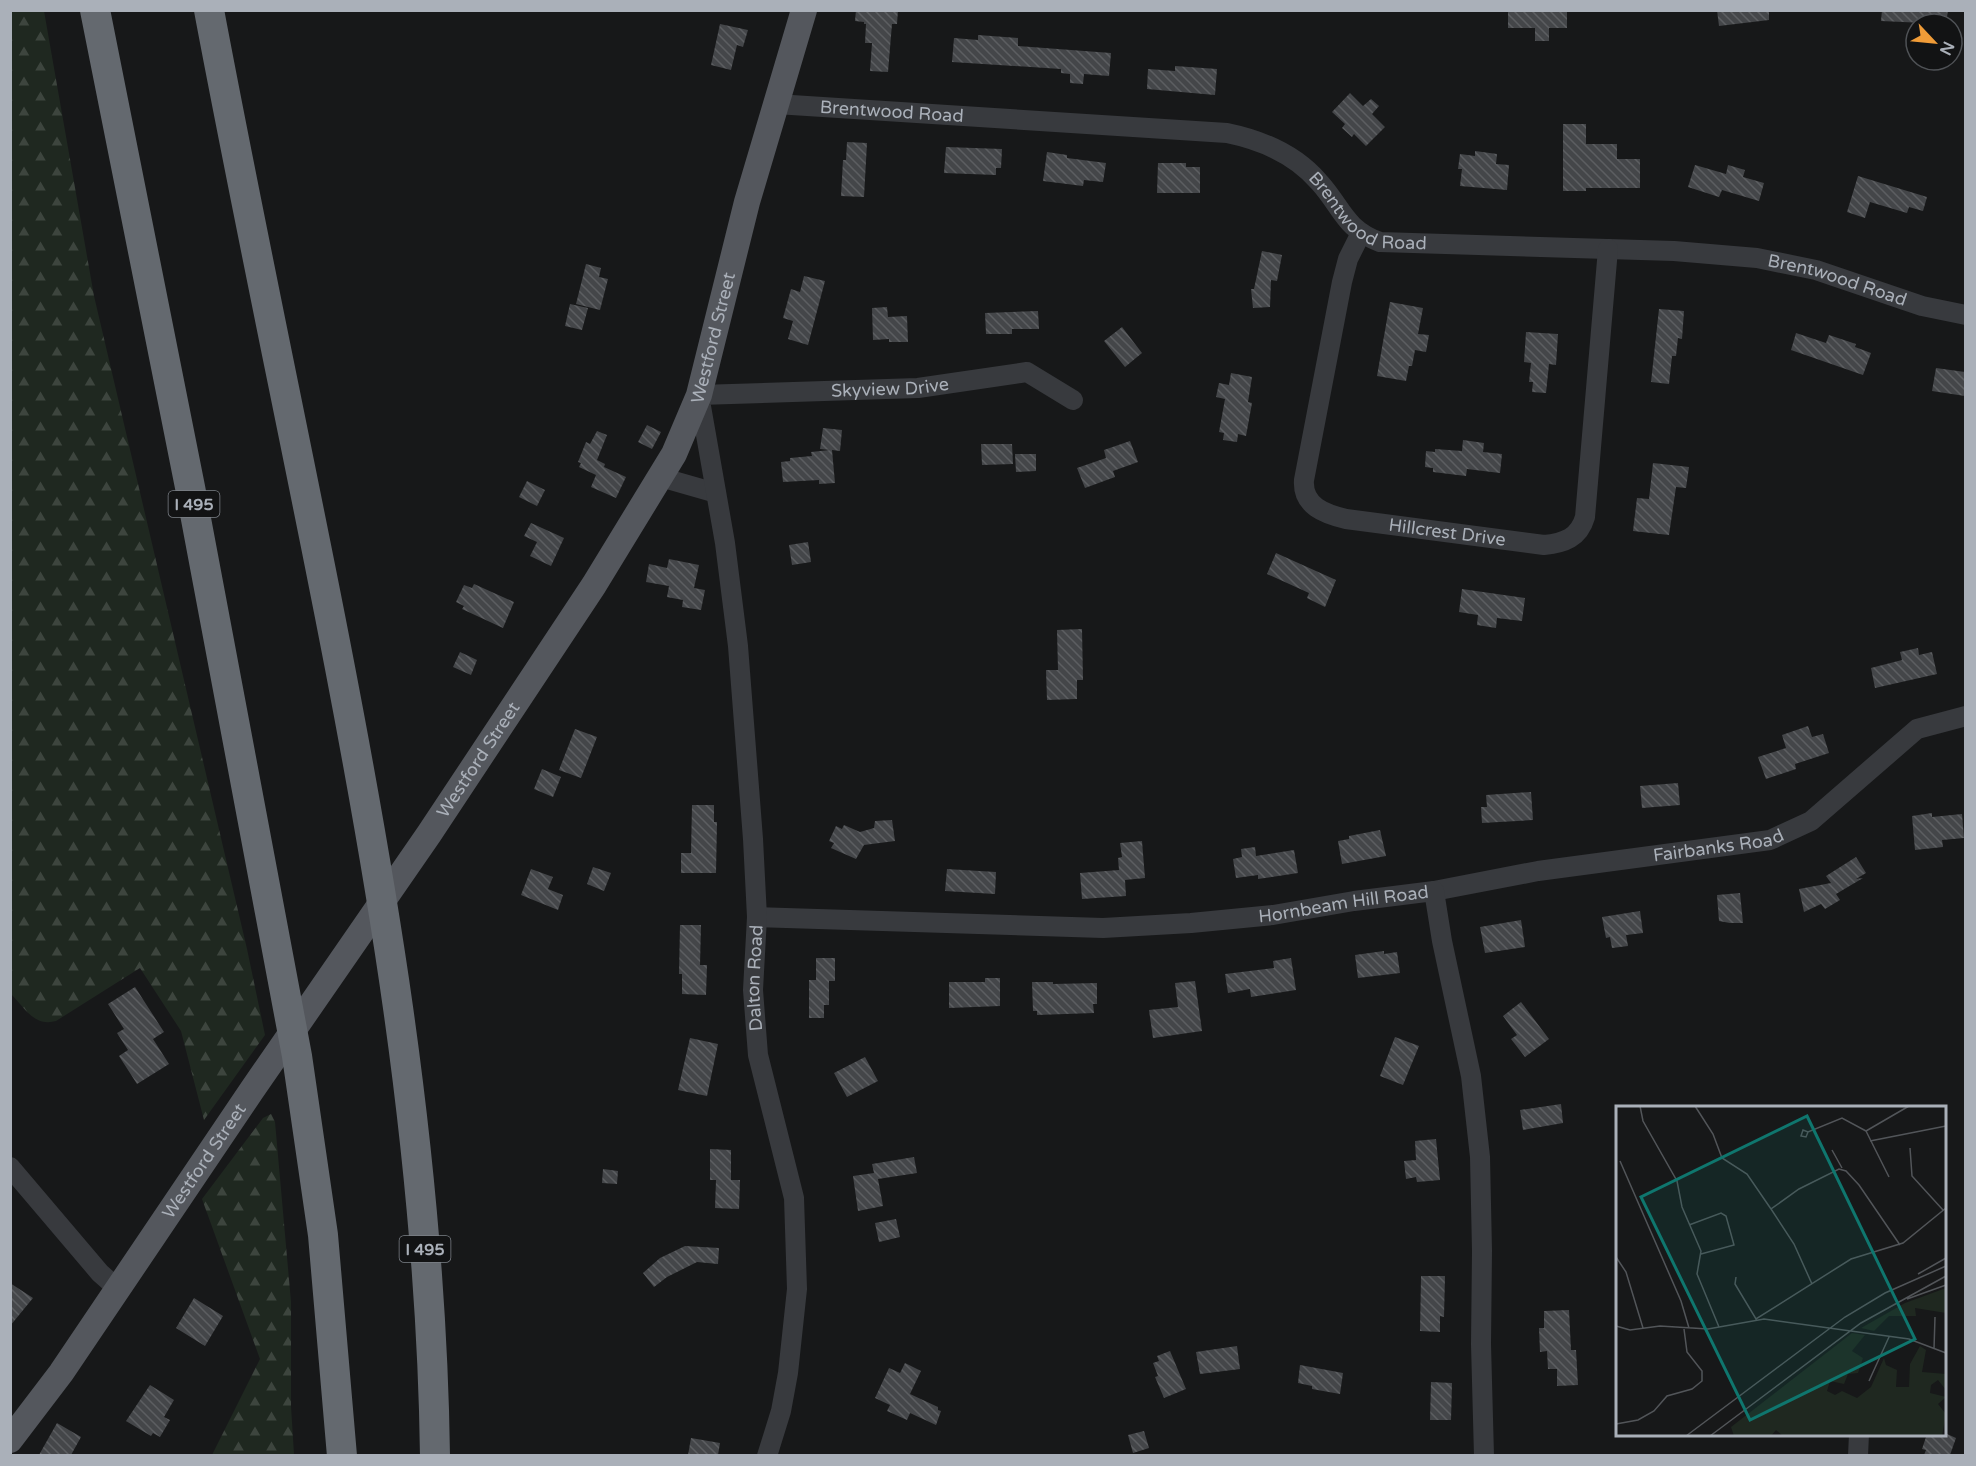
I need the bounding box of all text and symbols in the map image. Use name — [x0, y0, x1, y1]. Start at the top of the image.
north arrow — [1904, 12, 1964, 72]
text: N — [1935, 38, 1958, 58]
street label: Brentwood Road — [819, 96, 964, 127]
street label: Brentwood Road — [1304, 167, 1427, 254]
street label: Brentwood Road — [1766, 249, 1910, 311]
street label: Westford Street — [686, 270, 740, 406]
street label: Skyview Drive — [831, 373, 950, 402]
road number: I 495 — [168, 491, 220, 517]
street label: Hillcrest Drive — [1387, 514, 1507, 551]
street label: Westford Street — [432, 697, 525, 822]
street label: Fairbanks Road — [1652, 824, 1787, 867]
street label: Hornbeam Hill Road — [1257, 881, 1430, 927]
street label: Dalton Road — [742, 924, 768, 1032]
street label: Westford Street — [157, 1099, 251, 1223]
inset map — [1616, 1106, 1946, 1436]
road number: I 495 — [400, 1236, 450, 1262]

